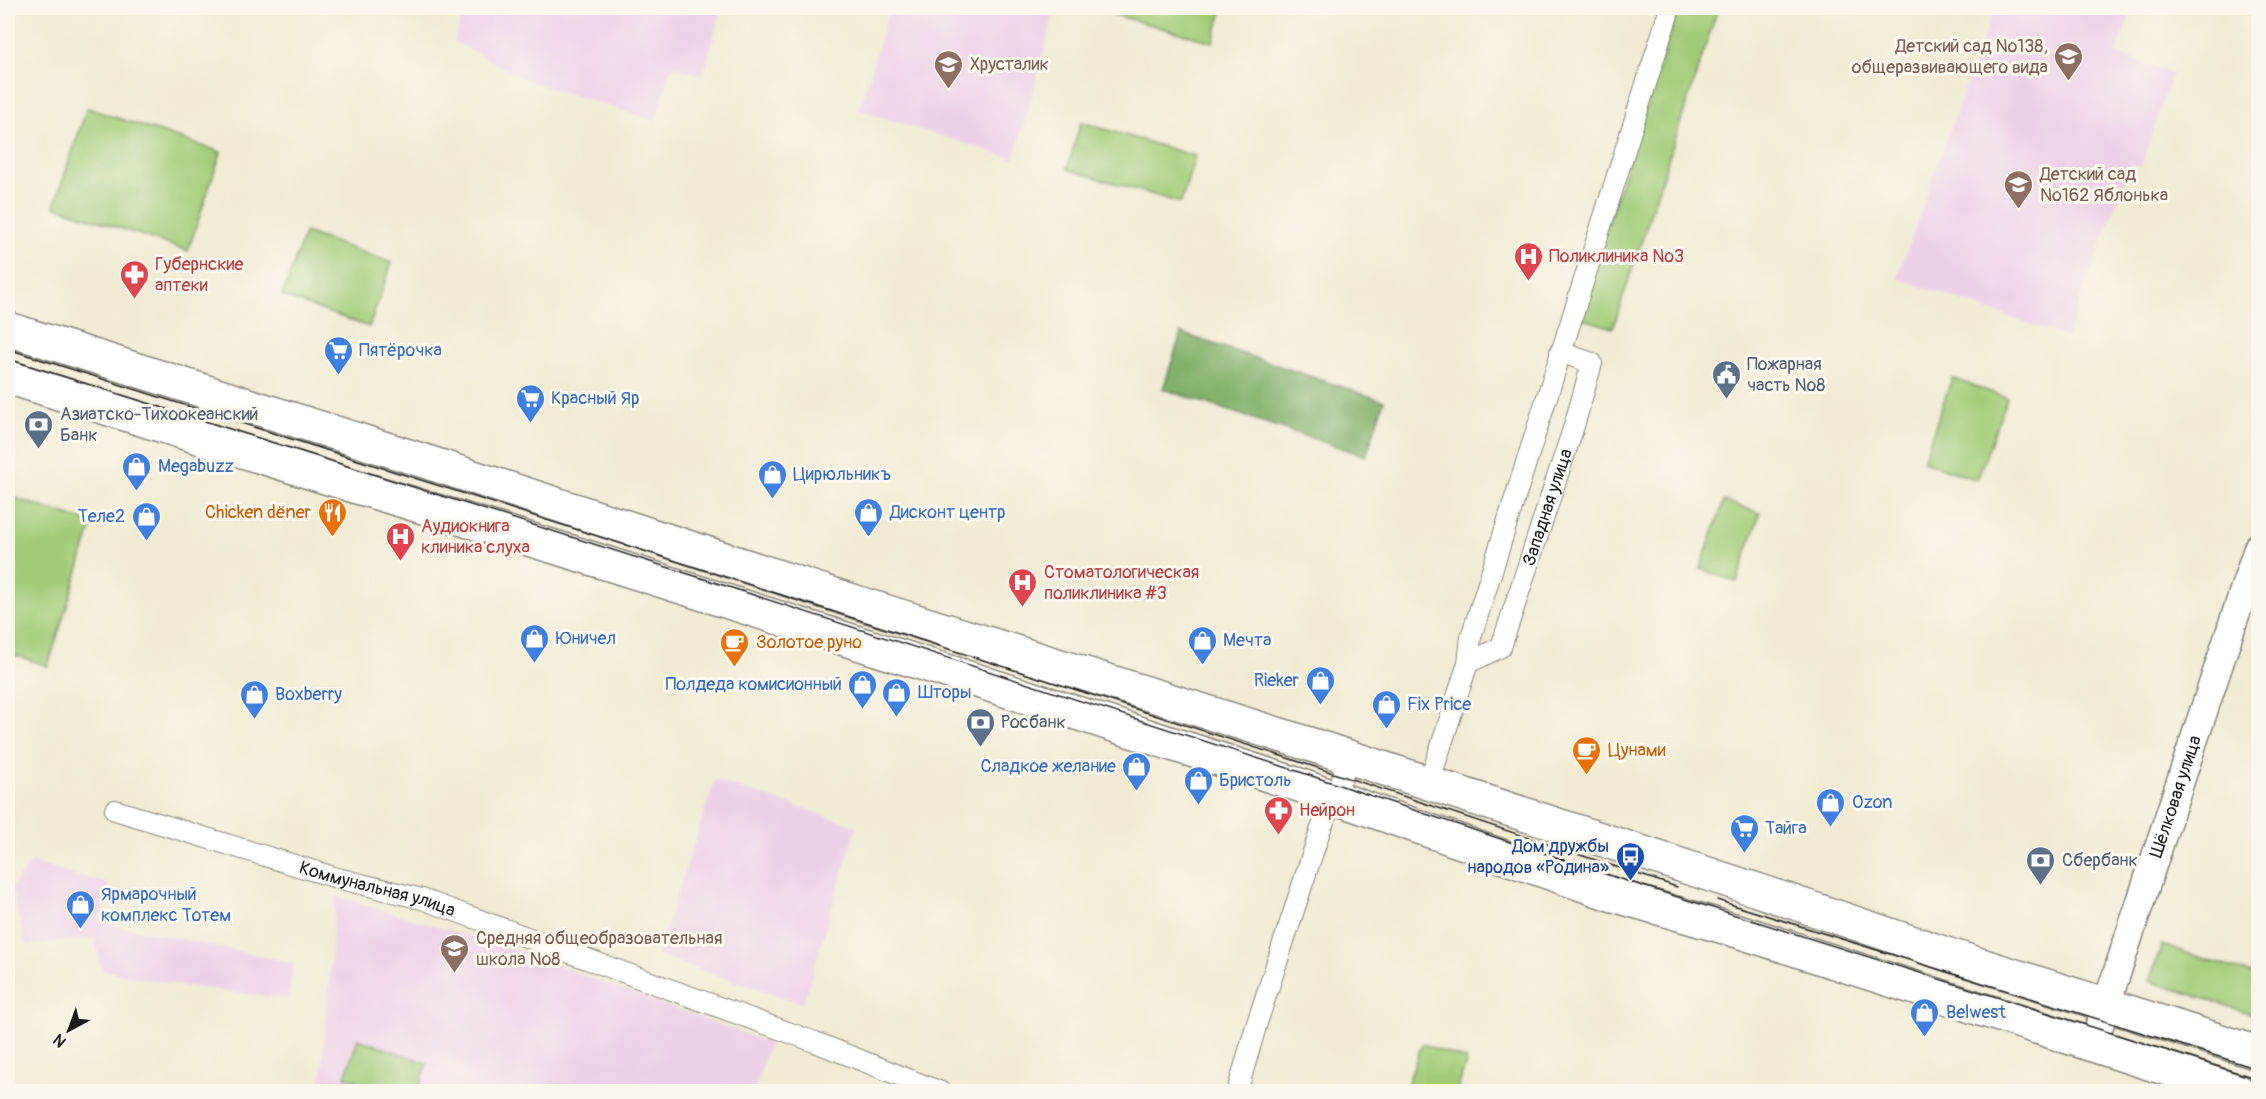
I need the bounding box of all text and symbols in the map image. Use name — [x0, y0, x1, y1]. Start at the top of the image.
place label: Детский сад №138, общеразвивающего вида — [1852, 35, 2048, 79]
school or university icon: Детский сад №138, общеразвивающего вида — [2053, 40, 2085, 82]
school or university icon: Хрусталик — [933, 48, 965, 90]
place label: Хрусталик — [970, 53, 1049, 76]
place label: Детский сад №162 Яблонька — [2039, 163, 2168, 207]
school or university icon: Детский сад №162 Яблонька — [2003, 168, 2035, 210]
hospital icon: Поликлиника №3 — [1512, 240, 1544, 282]
place label: Поликлиника №3 — [1549, 245, 1684, 268]
place label: Губернские аптеки — [155, 253, 243, 297]
pharmacy icon: Губернские аптеки — [118, 258, 150, 300]
supermarket icon: Пятёрочка — [322, 334, 354, 376]
place label: Пятёрочка — [359, 339, 442, 362]
place label: Пожарная часть №8 — [1747, 353, 1825, 397]
public building icon: Пожарная часть №8 — [1710, 358, 1742, 400]
supermarket icon: Красный Яр — [514, 382, 546, 424]
place label: Красный Яр — [551, 387, 639, 410]
place label: Азиатско-Тихоокеанский Банк — [60, 403, 258, 447]
bank icon: Азиатско-Тихоокеанский Банк — [23, 408, 55, 450]
street label: Западная улица — [1517, 446, 1577, 569]
shop icon: Megabuzz — [121, 450, 153, 492]
place label: Megabuzz — [158, 455, 234, 478]
shop icon: Цирюльникъ — [756, 458, 788, 500]
place label: Цирюльникъ — [793, 463, 891, 486]
restaurant icon: Chicken dëner — [316, 496, 348, 538]
shop icon: Дисконт центр — [853, 496, 885, 538]
shop icon: Теле2 — [130, 500, 162, 542]
place label: Chicken dëner — [205, 501, 312, 524]
place label: Дисконт центр — [889, 501, 1005, 524]
place label: Теле2 — [78, 505, 125, 528]
place label: Аудиокнига клиника слуха — [421, 515, 530, 559]
hospital icon: Аудиокнига клиника слуха — [384, 520, 416, 562]
place label: Стоматологическая поликлиника #3 — [1044, 561, 1199, 605]
hospital icon: Стоматологическая поликлиника #3 — [1007, 566, 1039, 608]
shop icon: Юничел — [519, 622, 551, 664]
shop icon: Мечта — [1186, 624, 1218, 666]
cafe icon: Золотое руно — [719, 626, 751, 668]
place label: Юничел — [556, 627, 616, 650]
place label: Мечта — [1223, 629, 1271, 652]
place label: Золотое руно — [756, 631, 862, 654]
shop icon: Rieker — [1304, 664, 1336, 706]
shop icon: Полдеда комисионный — [847, 668, 879, 710]
place label: Rieker — [1254, 669, 1300, 692]
place label: Полдеда комисионный — [665, 673, 842, 696]
shop icon: Шторы — [881, 676, 913, 718]
shop icon: Boxberry — [238, 678, 270, 720]
place label: Шторы — [918, 681, 971, 704]
place label: Boxberry — [275, 683, 342, 706]
shop icon: Fix Price — [1370, 688, 1402, 730]
place label: Fix Price — [1407, 693, 1471, 716]
bank icon: Росбанк — [964, 706, 996, 748]
place label: Росбанк — [1001, 711, 1066, 734]
street label: Шёлковая улица — [2144, 732, 2206, 860]
cafe icon: Цунами — [1571, 734, 1603, 776]
place label: Цунами — [1608, 739, 1666, 762]
shop icon: Сладкое желание — [1121, 750, 1153, 792]
place label: Сладкое желание — [980, 755, 1116, 778]
shop icon: Бристоль — [1182, 764, 1214, 806]
place label: Бристоль — [1219, 769, 1292, 792]
shop icon: Ozon — [1815, 786, 1847, 828]
place label: Ozon — [1852, 791, 1892, 814]
pharmacy icon: Нейрон — [1262, 794, 1294, 836]
place label: Нейрон — [1299, 799, 1355, 822]
supermarket icon: Тайга — [1728, 812, 1760, 854]
place label: Тайга — [1765, 817, 1807, 840]
place label: Дом дружбы народов «Родина» — [1467, 835, 1609, 879]
bus stop icon: Дом дружбы народов «Родина» — [1614, 840, 1646, 882]
bank icon: Сбербанк — [2025, 844, 2057, 886]
place label: Сбербанк — [2062, 849, 2138, 872]
street label: Коммунальная улица — [297, 856, 459, 922]
place label: Ярмарочный комплекс Тотем — [101, 883, 231, 927]
shop icon: Ярмарочный комплекс Тотем — [64, 888, 96, 930]
place label: Средняя общеобразовательная школа №8 — [476, 927, 722, 971]
school or university icon: Средняя общеобразовательная школа №8 — [439, 932, 471, 974]
shop icon: Belwest — [1909, 996, 1941, 1038]
north arrow — [39, 1000, 99, 1060]
place label: Belwest — [1946, 1001, 2006, 1024]
text: N — [49, 1029, 70, 1052]

